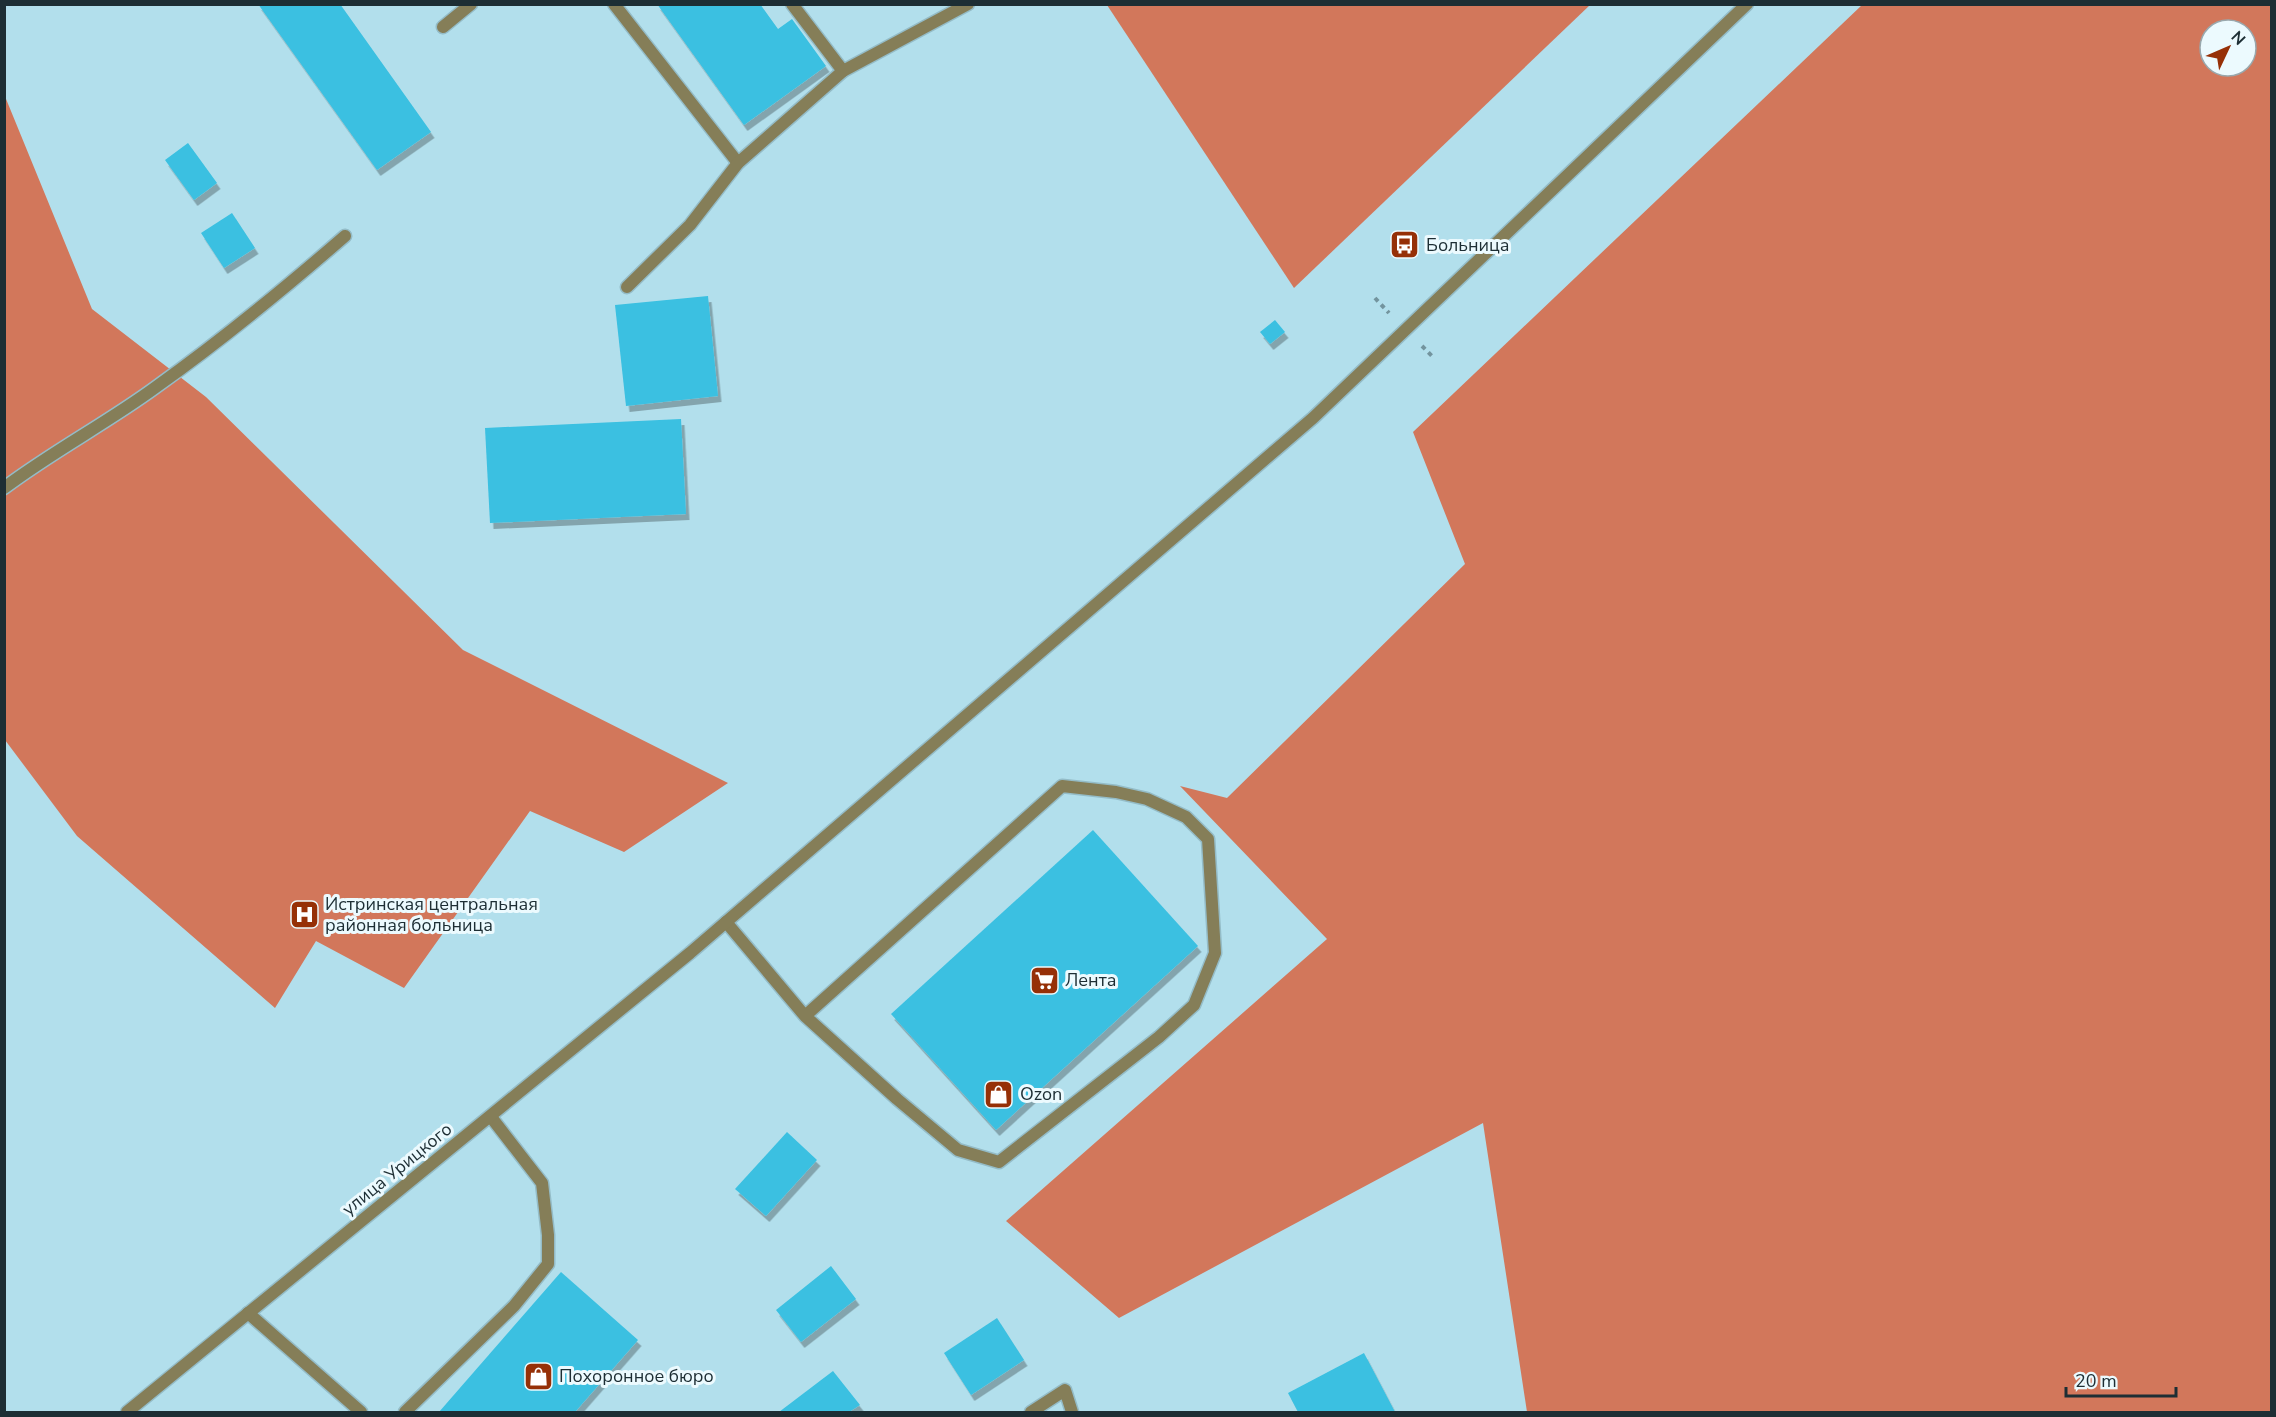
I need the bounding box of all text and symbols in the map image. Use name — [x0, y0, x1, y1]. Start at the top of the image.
north arrow — [2198, 18, 2258, 78]
text: N — [2226, 26, 2250, 50]
bus stop icon: Больница — [1389, 229, 1421, 261]
place label: Больница — [1426, 233, 1509, 257]
place label: Истринская центральная районная больница — [325, 892, 538, 937]
hospital icon: Истринская центральная районная больница — [288, 898, 320, 930]
supermarket icon: Лента — [1028, 964, 1060, 996]
place label: Лента — [1065, 968, 1116, 992]
shop icon: Ozon — [983, 1078, 1015, 1110]
place label: Ozon — [1020, 1082, 1062, 1106]
street label: улица Урицкого — [337, 1117, 457, 1221]
shop icon: Похоронное бюро — [522, 1360, 554, 1392]
scale bar — [2066, 1360, 2176, 1398]
place label: Похоронное бюро — [559, 1364, 714, 1388]
text: 20 m — [2075, 1369, 2117, 1393]

